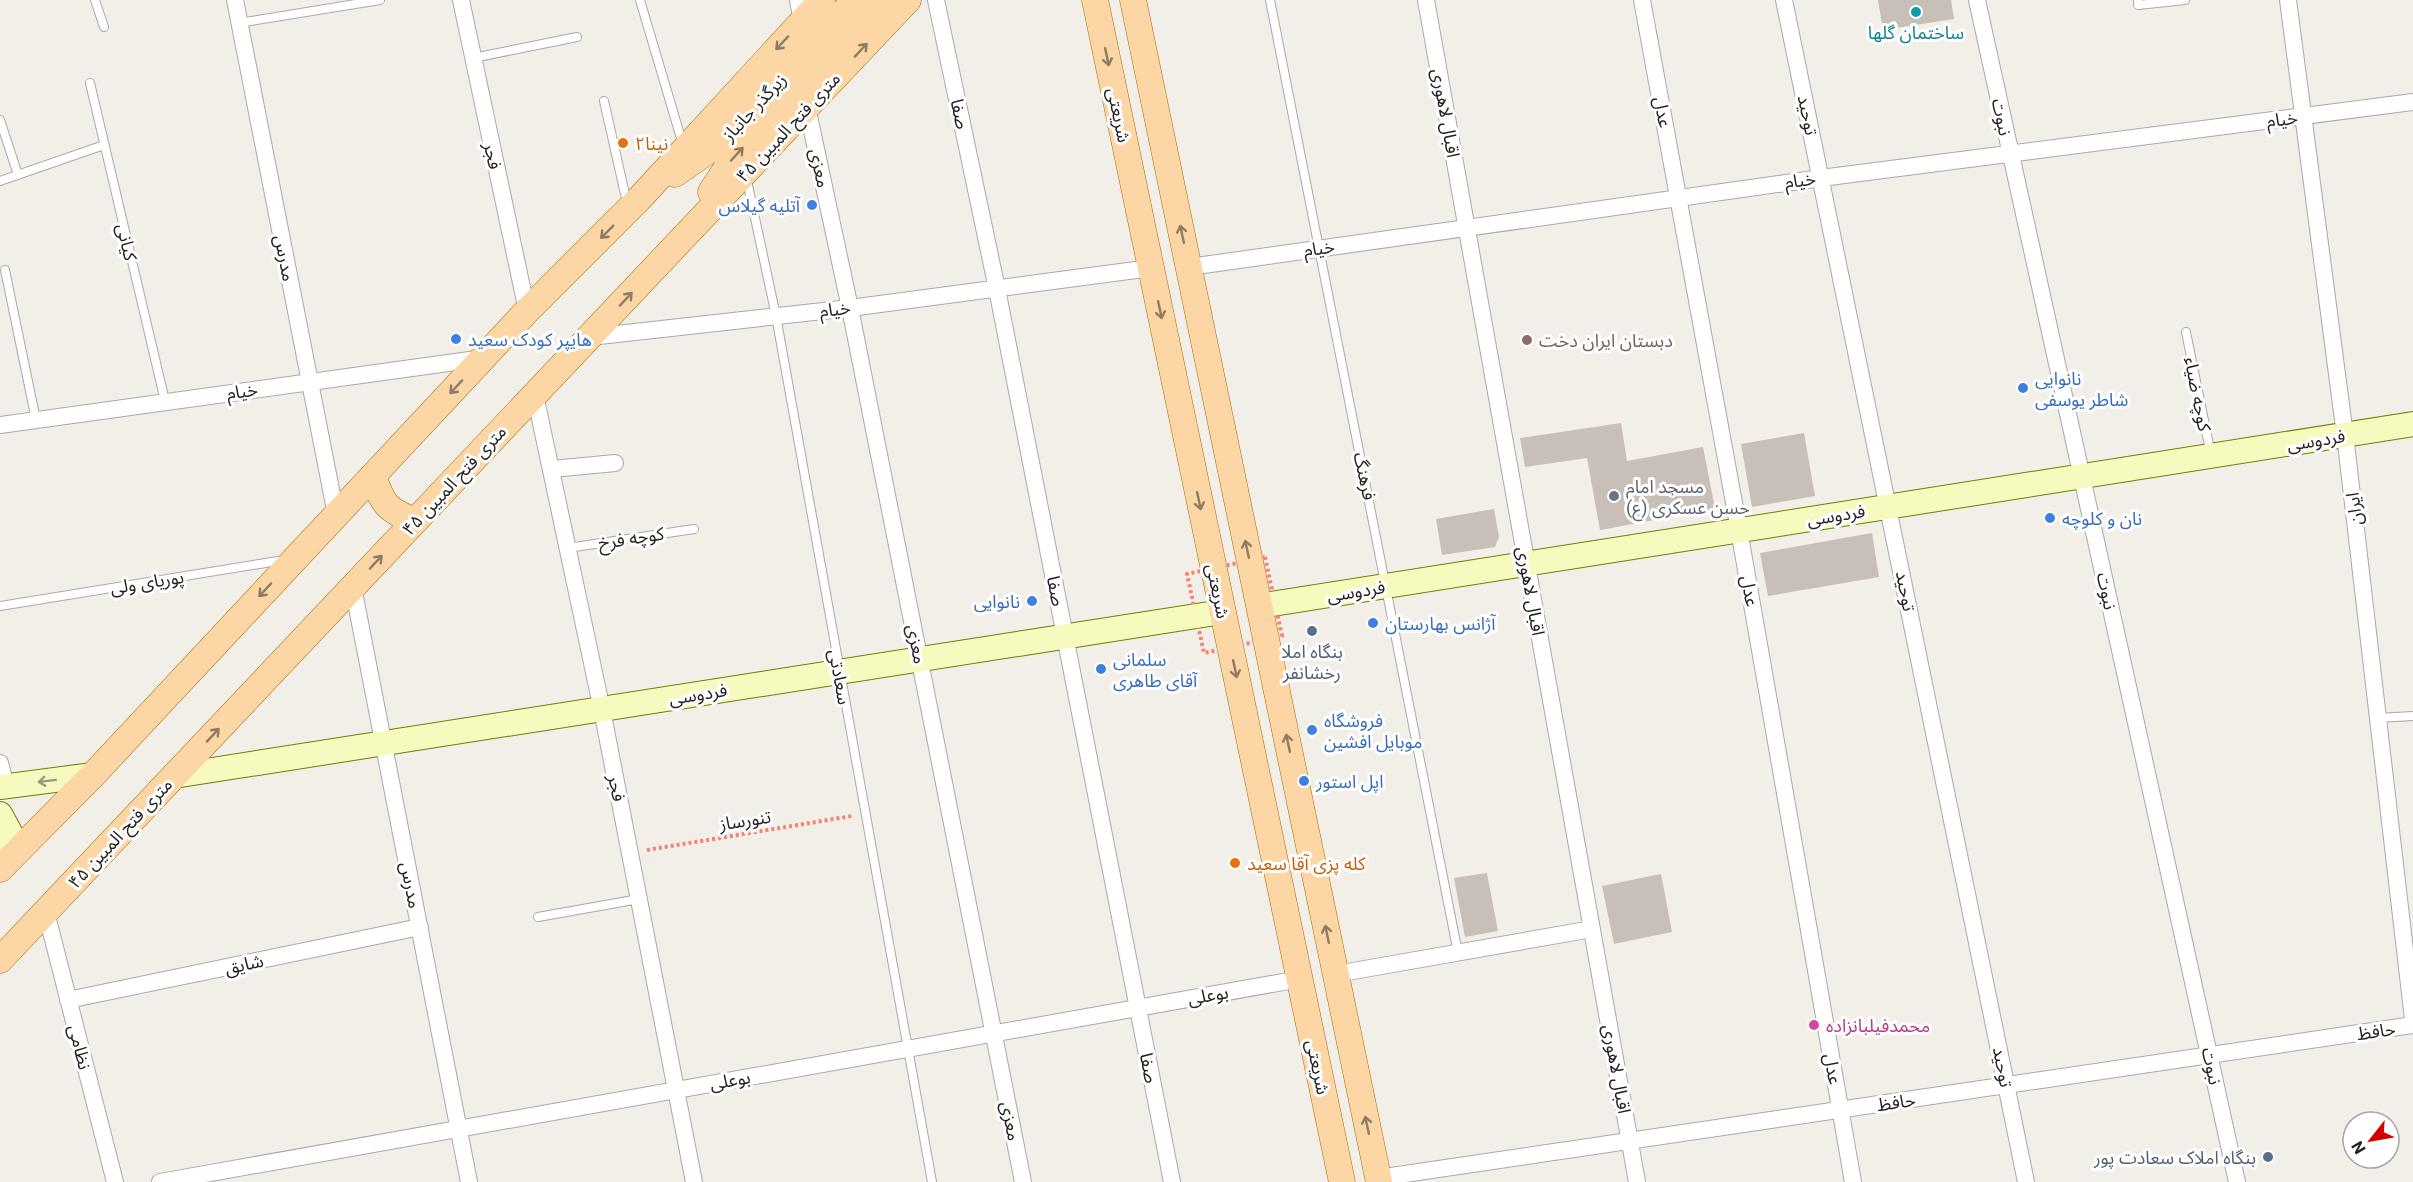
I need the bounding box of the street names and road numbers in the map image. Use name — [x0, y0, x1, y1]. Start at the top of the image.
street label: اقبال لاهوری — [1427, 67, 1464, 159]
street label: ۴۵ متری فتح المبین — [732, 68, 847, 188]
street label: زیرگذر جانباز — [717, 69, 791, 147]
street label: شریعتی — [1102, 86, 1135, 144]
street label: توحید — [1793, 93, 1823, 137]
street label: عدل — [1649, 95, 1676, 129]
street label: صفا — [947, 97, 973, 131]
street label: نبوت — [1987, 97, 2016, 138]
street label: خیام — [2265, 107, 2299, 135]
street label: فجر — [479, 140, 506, 171]
street label: معزی — [805, 146, 834, 190]
street label: خیام — [1783, 167, 1818, 197]
street label: کیانی — [112, 221, 142, 263]
street label: مدرس — [269, 233, 300, 283]
street label: خیام — [1302, 235, 1337, 265]
street label: خیام — [818, 297, 852, 325]
street label: کوچه ضیاء — [2179, 355, 2216, 434]
street label: خیام — [225, 378, 260, 408]
street label: ۴۵ متری فتح المبین — [398, 421, 513, 541]
street label: فردوسی — [2285, 425, 2347, 456]
street label: فرهنگ — [1349, 450, 1380, 502]
street label: ایران — [2342, 491, 2367, 527]
street label: فردوسی — [1805, 500, 1867, 531]
street label: کوچه فرخ — [597, 522, 666, 557]
street label: اقبال لاهوری — [1512, 545, 1549, 637]
street label: شریعتی — [1201, 562, 1234, 620]
street label: پوریای ولی — [108, 566, 186, 599]
street label: توحید — [1891, 569, 1920, 613]
street label: نبوت — [2092, 571, 2121, 612]
street label: صفا — [1043, 574, 1069, 608]
street label: عدل — [1736, 574, 1763, 608]
street label: فردوسی — [1325, 576, 1387, 607]
street label: معزی — [902, 623, 931, 666]
street label: سعادتی — [824, 648, 855, 707]
street label: فردوسی — [667, 679, 729, 710]
street label: فجر — [603, 772, 630, 803]
street label: ۴۵ متری فتح المبین — [64, 774, 179, 894]
street label: تنورساز — [717, 806, 773, 836]
street label: مدرس — [395, 860, 426, 910]
street label: شایق — [223, 950, 266, 979]
street label: بوعلی — [1186, 981, 1230, 1010]
street label: حافظ — [2355, 1018, 2397, 1044]
street label: نظامی — [63, 1022, 96, 1072]
street label: اقبال لاهوری — [1598, 1023, 1635, 1115]
street label: شریعتی — [1301, 1038, 1334, 1096]
street label: توحید — [1988, 1045, 2017, 1089]
street label: نبوت — [2197, 1046, 2226, 1087]
street label: صفا — [1136, 1051, 1162, 1085]
street label: عدل — [1819, 1052, 1846, 1086]
street label: بوعلی — [708, 1066, 752, 1095]
street label: حافظ — [1875, 1089, 1917, 1115]
street label: معزی — [996, 1100, 1025, 1143]

